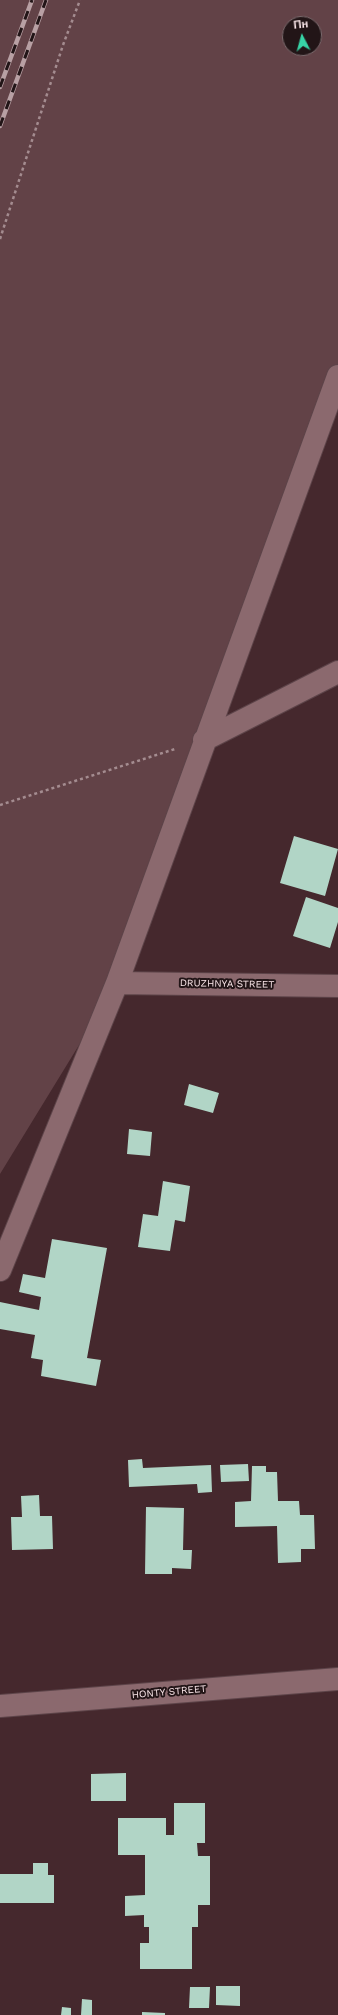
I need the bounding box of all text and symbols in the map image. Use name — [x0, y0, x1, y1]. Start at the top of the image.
north arrow — [282, 16, 322, 56]
text: Пн — [293, 17, 309, 32]
street label: DRUZHNYA STREET — [180, 977, 274, 991]
street label: HONTY STREET — [131, 1683, 207, 1701]

